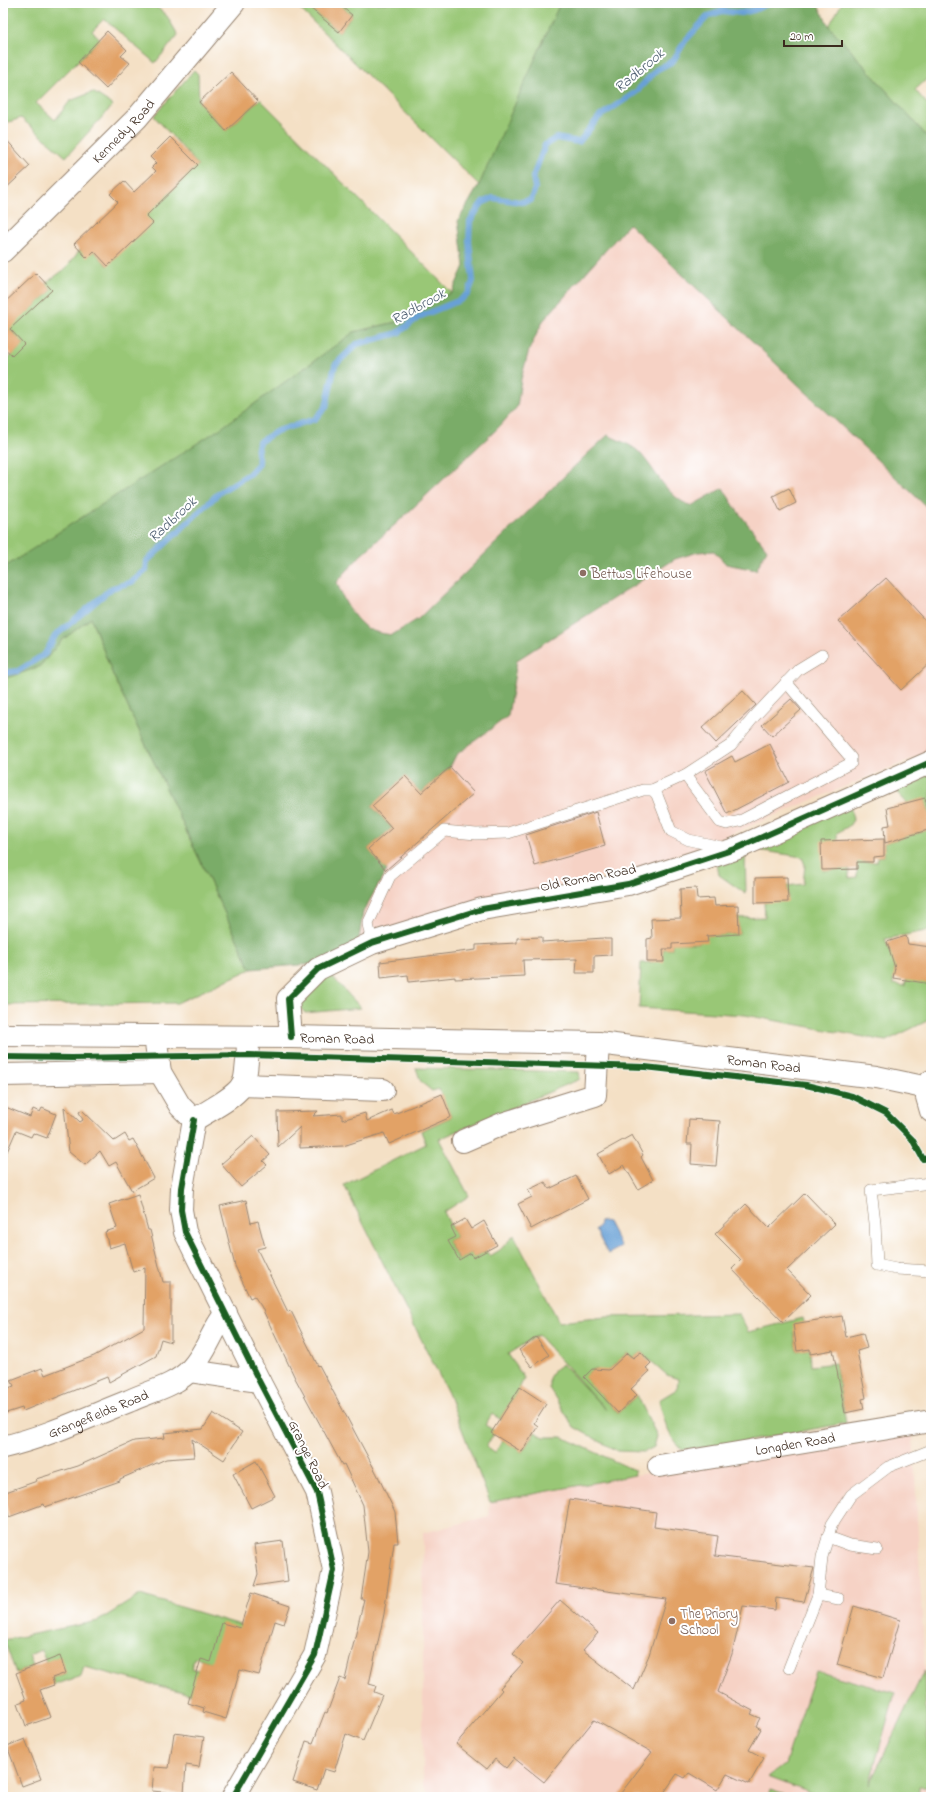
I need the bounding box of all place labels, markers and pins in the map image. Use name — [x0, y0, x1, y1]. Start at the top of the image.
place label: Bettws Lifehouse — [590, 564, 692, 585]
marker: Bettws Lifehouse — [578, 568, 588, 578]
place label: The Priory School — [680, 1604, 738, 1641]
marker: The Priory School — [667, 1616, 677, 1626]

